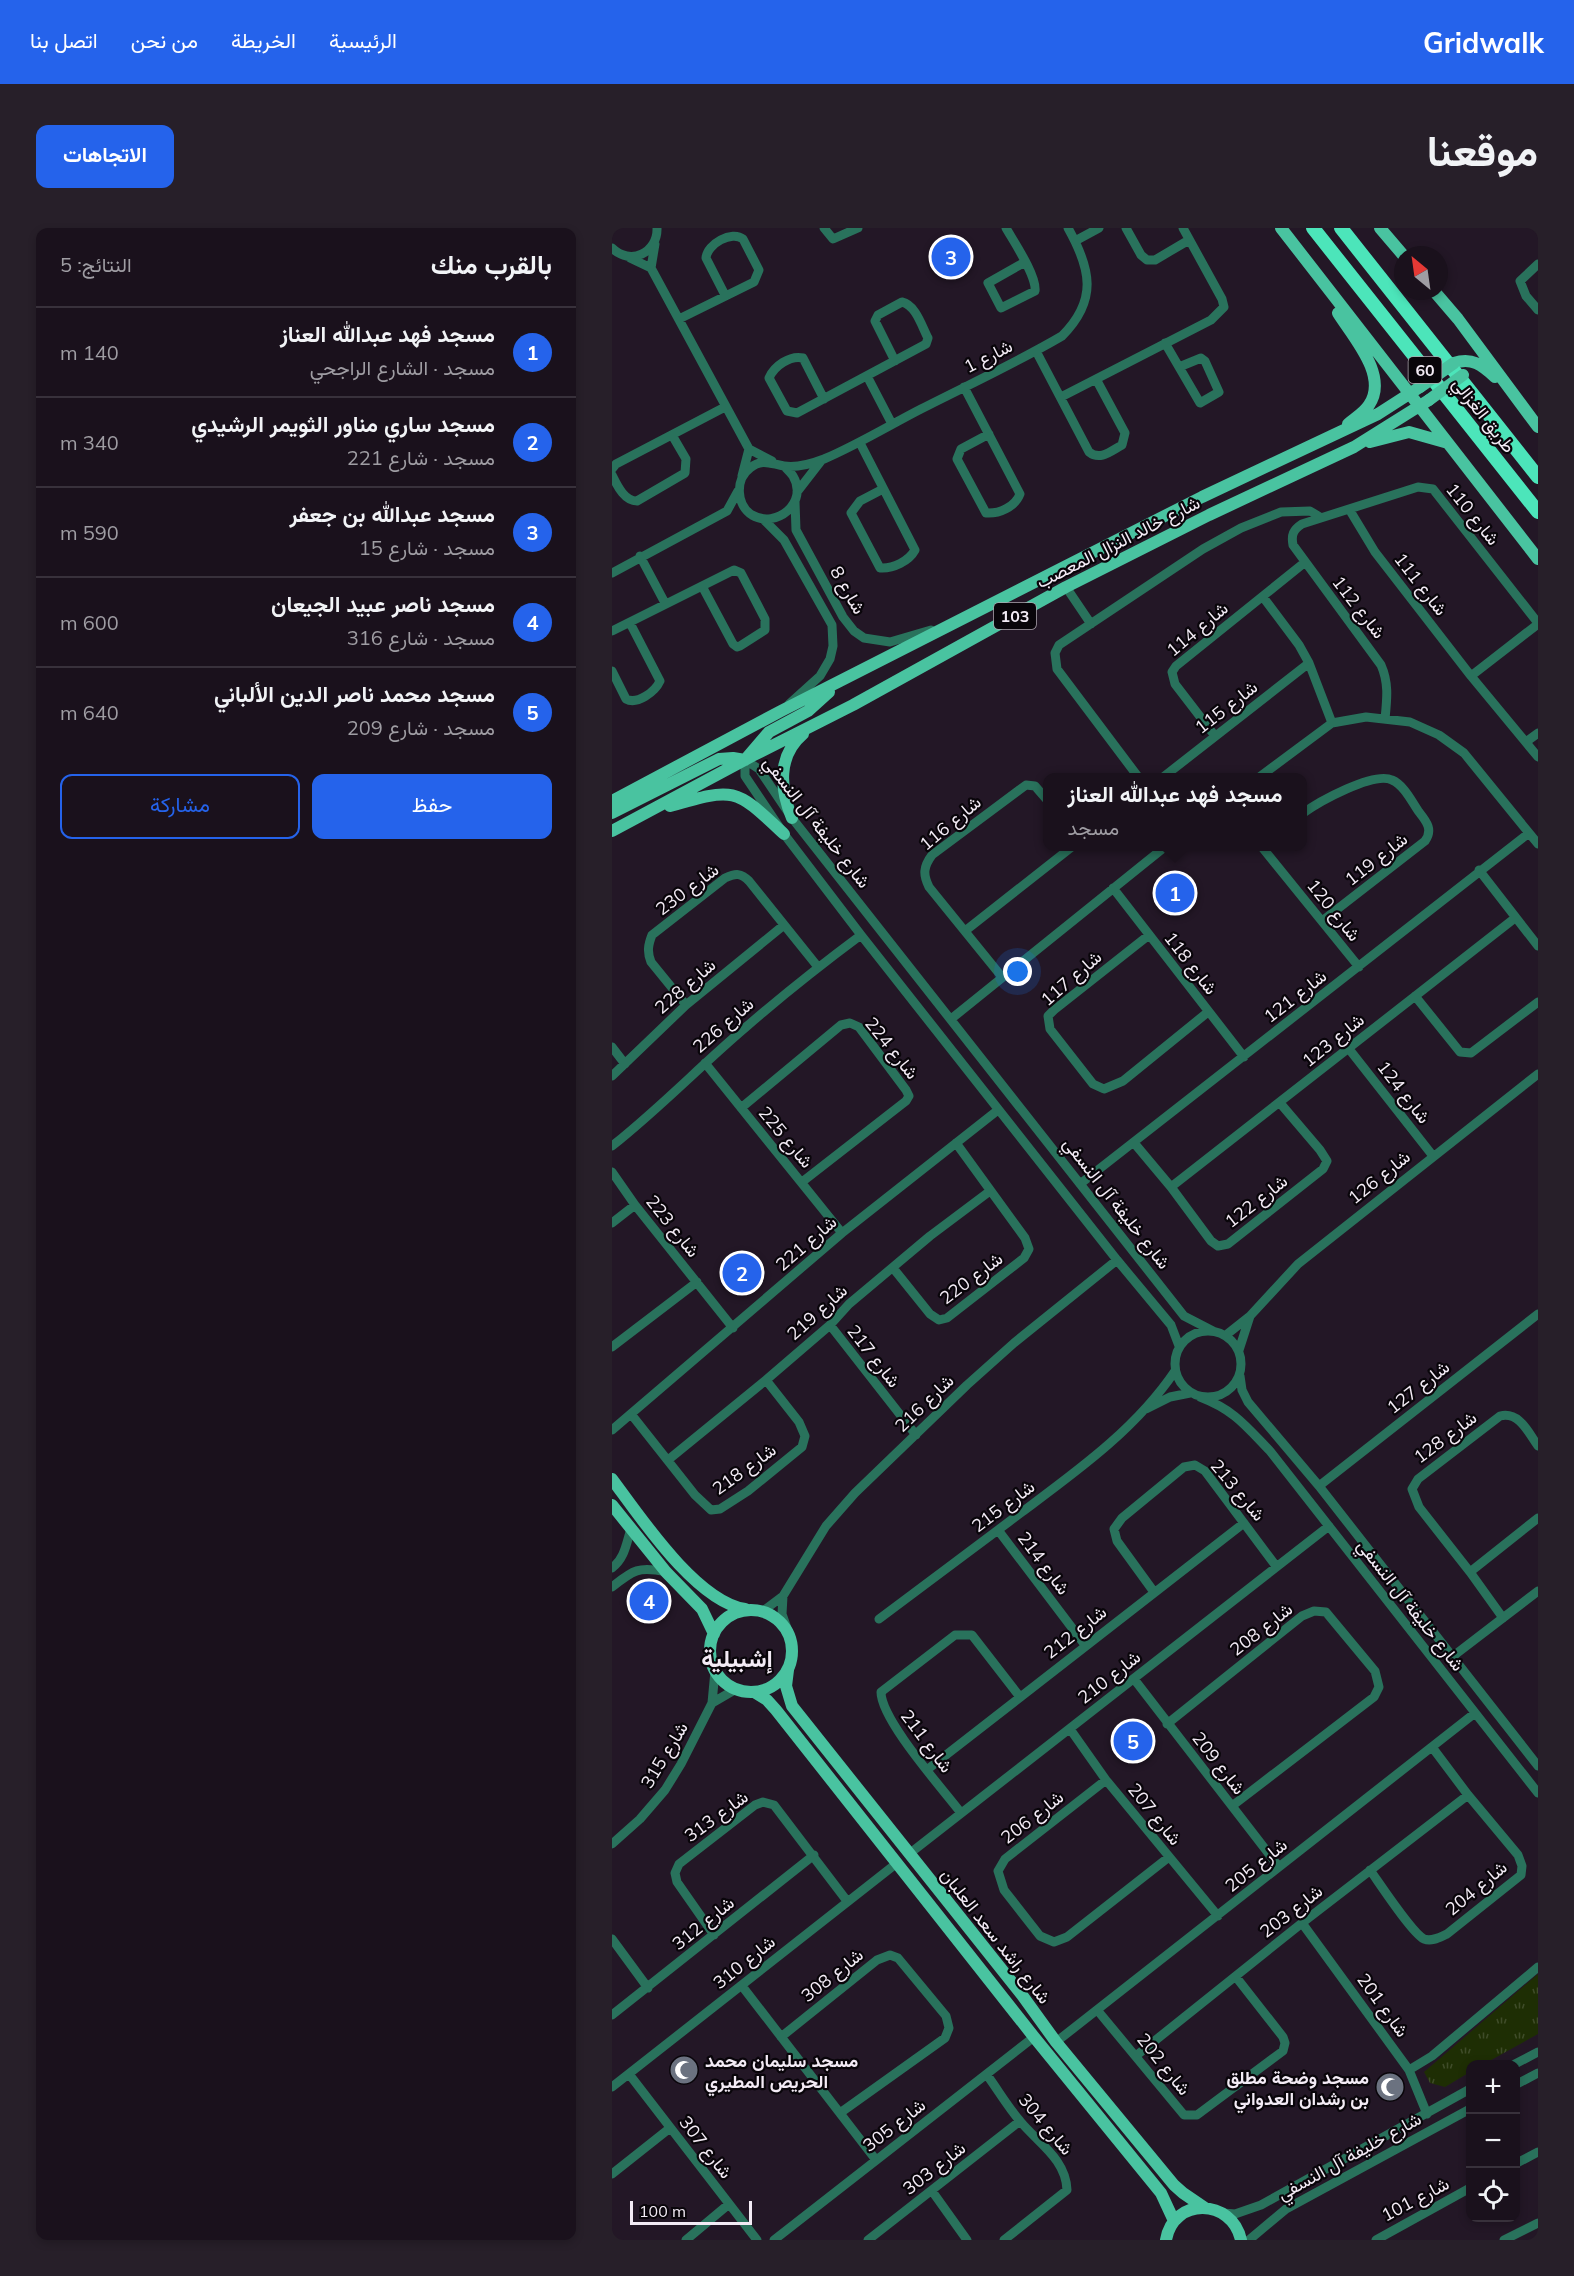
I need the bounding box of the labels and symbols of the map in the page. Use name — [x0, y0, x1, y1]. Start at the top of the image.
pin: 3 — [932, 234, 970, 279]
north arrow — [1394, 246, 1448, 300]
street label: شارع 1 — [960, 334, 1017, 379]
road number: 60 — [1408, 357, 1442, 383]
street label: طريق الغزالي — [1444, 373, 1521, 460]
street label: شارع 110 — [1440, 478, 1505, 550]
street label: شارع خالد النزال المعصب — [1032, 491, 1204, 594]
street label: شارع 111 — [1389, 548, 1453, 621]
street label: شارع 8 — [824, 562, 871, 619]
street label: شارع 112 — [1327, 571, 1391, 644]
street label: 114 شارع — [1162, 597, 1233, 662]
road number: 103 — [994, 603, 1036, 629]
street label: شارع 115 — [1190, 675, 1263, 739]
street label: شارع خليفة آل النسفي — [755, 751, 876, 895]
street label: شارع 116 — [915, 791, 986, 856]
street label: شارع 119 — [1340, 827, 1413, 891]
street label: شارع 230 — [651, 858, 724, 921]
pin: 1 — [1156, 870, 1194, 916]
street label: شارع 120 — [1301, 874, 1366, 946]
street label: شارع 118 — [1159, 927, 1223, 1000]
street label: شارع 117 — [1036, 945, 1107, 1011]
street label: شارع 228 — [650, 953, 721, 1019]
your location — [1003, 957, 1032, 986]
street label: شارع 121 — [1259, 964, 1332, 1028]
street label: شارع 226 — [688, 992, 759, 1058]
street label: شارع 123 — [1297, 1008, 1369, 1073]
street label: شارع 224 — [859, 1012, 924, 1084]
street label: شارع 124 — [1372, 1056, 1436, 1129]
street label: شارع 225 — [753, 1102, 818, 1173]
street label: شارع خليفة آل النسفي — [1055, 1132, 1176, 1276]
street label: شارع 126 — [1343, 1145, 1415, 1210]
street label: شارع 122 — [1220, 1169, 1293, 1233]
street label: شارع 223 — [640, 1190, 705, 1262]
street label: شارع 221 — [771, 1210, 842, 1276]
street label: شارع 220 — [935, 1247, 1008, 1310]
pin: 2 — [722, 1250, 762, 1296]
street label: شارع 219 — [782, 1279, 853, 1346]
street label: شارع 217 — [842, 1320, 906, 1393]
street label: شارع 127 — [1382, 1355, 1455, 1419]
street label: شارع 216 — [890, 1369, 959, 1437]
street label: شارع 128 — [1409, 1406, 1482, 1469]
street label: شارع 218 — [708, 1438, 781, 1501]
street label: شارع 213 — [1205, 1455, 1270, 1526]
street label: شارع 215 — [967, 1475, 1040, 1538]
street label: شارع 214 — [1012, 1527, 1075, 1600]
street label: شارع خليفة آل النسفي — [1349, 1534, 1470, 1678]
pin: 4 — [630, 1578, 669, 1624]
street label: شارع 208 — [1225, 1597, 1298, 1661]
street label: شارع 212 — [1039, 1600, 1112, 1664]
district label: إشبيلية — [701, 1643, 773, 1674]
street label: شارع 210 — [1073, 1645, 1146, 1709]
street label: شارع 211 — [895, 1705, 958, 1778]
street label: شارع 315 — [635, 1718, 694, 1793]
pin: 5 — [1114, 1718, 1152, 1764]
street label: شارع 209 — [1187, 1727, 1251, 1800]
street label: شارع 207 — [1122, 1778, 1187, 1850]
street label: شارع 313 — [680, 1785, 753, 1848]
street label: شارع 206 — [996, 1785, 1069, 1849]
street label: شارع 205 — [1220, 1833, 1292, 1898]
street label: شارع 204 — [1441, 1856, 1512, 1921]
street label: شارع راشد سعد العلبان — [935, 1864, 1056, 2009]
street label: شارع 203 — [1255, 1879, 1328, 1943]
street label: شارع 312 — [667, 1891, 739, 1956]
street label: شارع 310 — [708, 1930, 780, 1995]
street label: شارع 308 — [796, 1943, 868, 2008]
street label: شارع 201 — [1351, 1969, 1414, 2042]
street label: شارع 202 — [1131, 2028, 1196, 2100]
place label: مسجد سليمان محمد الحريص المطيري — [705, 2049, 859, 2097]
mosque icon: مسجد سليمان محمد الحريص المطيري — [668, 2054, 700, 2086]
place label: مسجد وضحة مطلق بن رشدان العدواني — [1227, 2066, 1369, 2114]
mosque icon: مسجد وضحة مطلق بن رشدان العدواني — [1374, 2071, 1406, 2103]
street label: شارع 304 — [1013, 2089, 1078, 2160]
street label: شارع 305 — [858, 2093, 931, 2157]
street label: شارع خليفة آل النسفي — [1273, 2107, 1427, 2209]
street label: شارع 307 — [674, 2111, 738, 2184]
street label: شارع 303 — [898, 2136, 971, 2200]
street label: شارع 101 — [1377, 2172, 1453, 2227]
scale bar — [630, 2198, 752, 2226]

